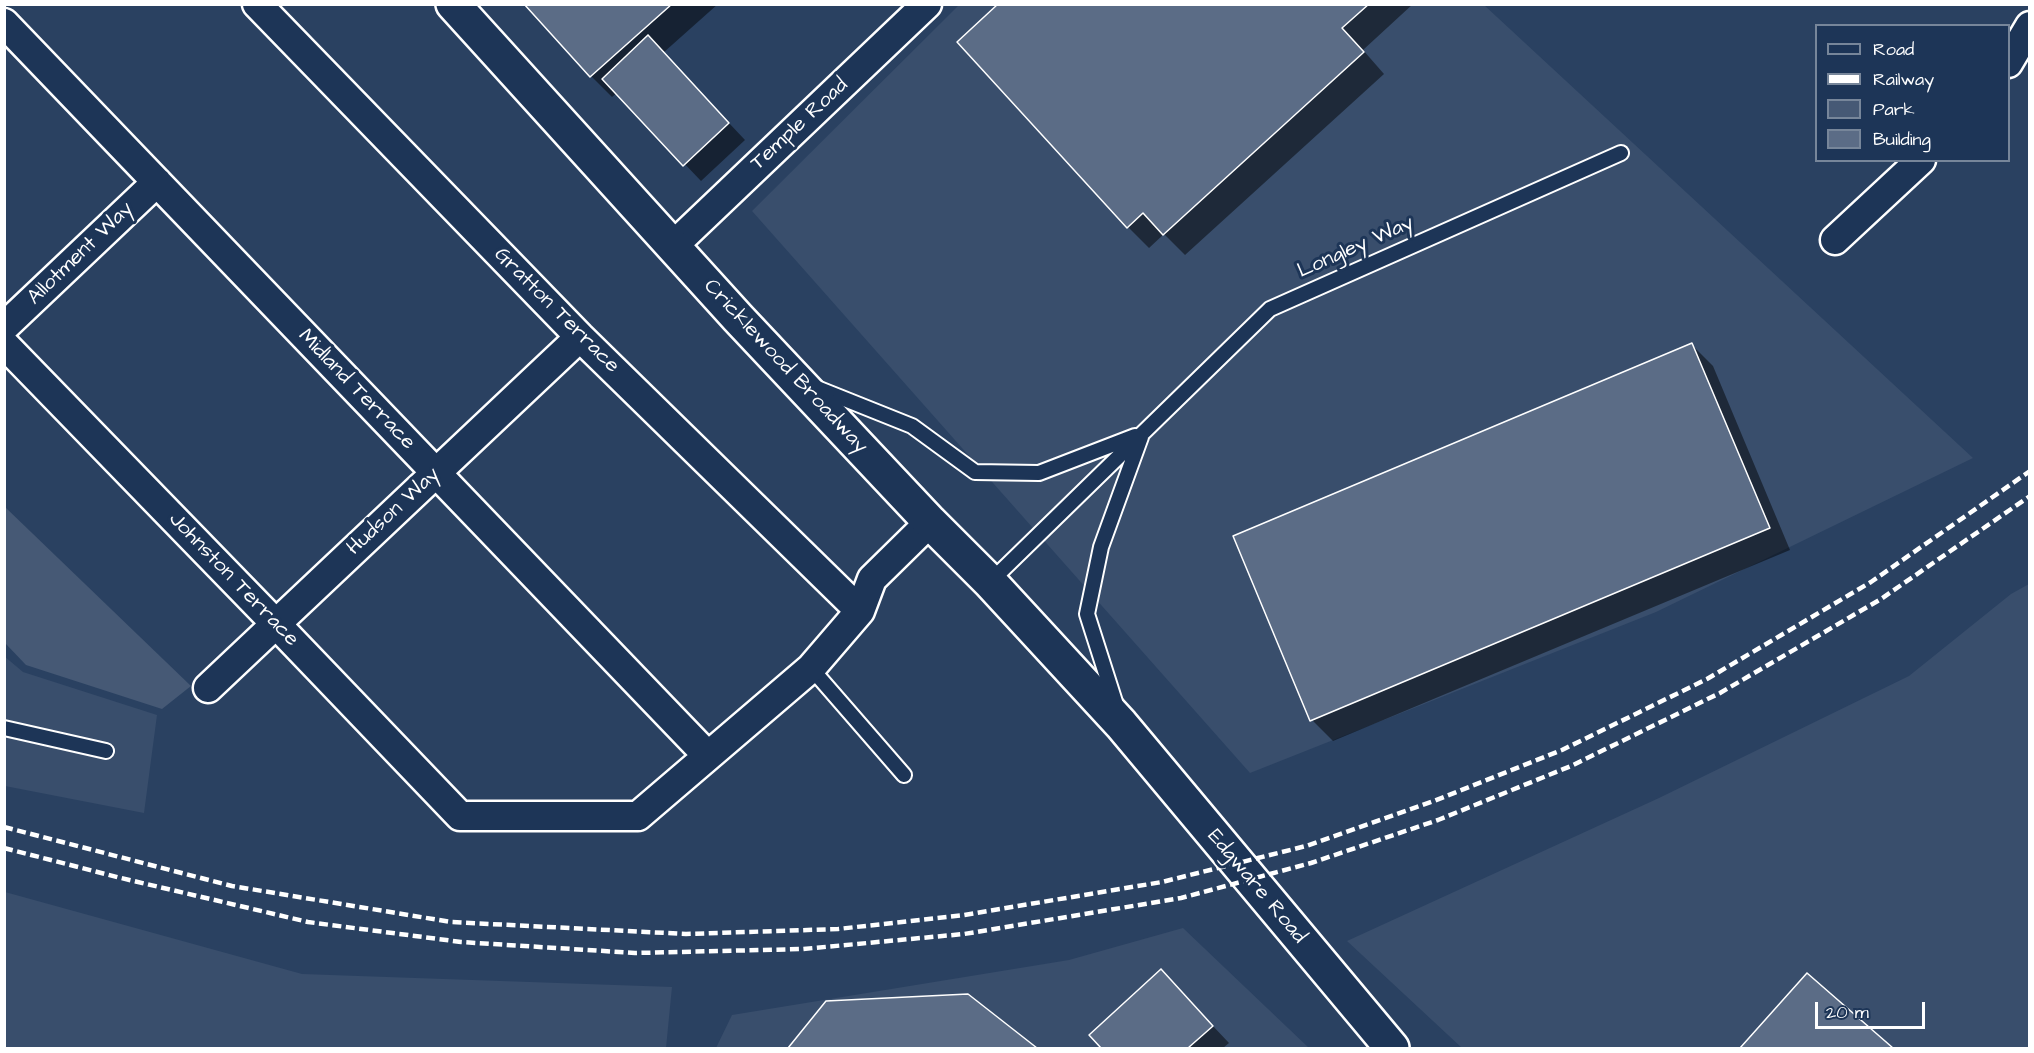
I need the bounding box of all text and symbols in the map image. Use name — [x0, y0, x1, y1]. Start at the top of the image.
legend — [1815, 24, 2010, 162]
text: Road — [1873, 37, 1914, 62]
text: Railway — [1873, 67, 1934, 92]
street label: Temple Road — [746, 74, 854, 176]
text: Park — [1873, 97, 1915, 122]
text: Building — [1873, 127, 1931, 152]
street label: Allotment Way — [23, 197, 139, 311]
street label: Longley Way — [1294, 211, 1418, 285]
street label: Gratton Terrace — [488, 243, 624, 379]
street label: Cricklewood Broadway — [698, 275, 872, 459]
street label: Midland Terrace — [292, 324, 420, 456]
street label: Hudson Way — [342, 463, 446, 561]
street label: Johnston Terrace — [163, 508, 303, 652]
street label: Edgware Road — [1201, 825, 1311, 949]
scale bar — [1818, 990, 1928, 1028]
text: 20 m — [1826, 1000, 1869, 1025]

